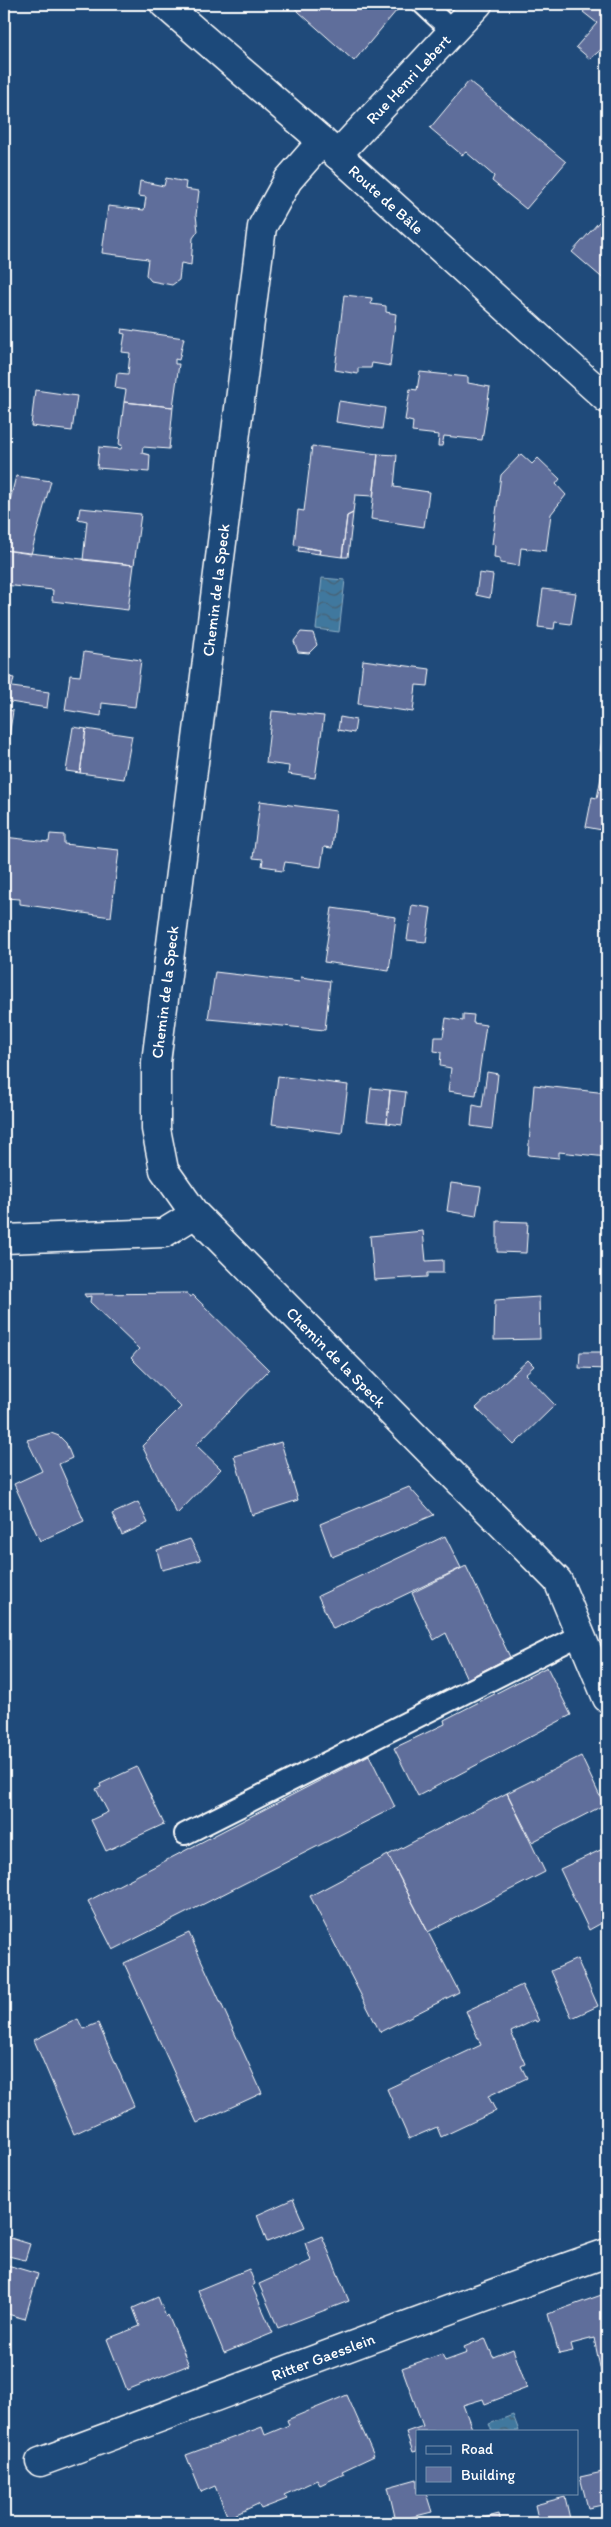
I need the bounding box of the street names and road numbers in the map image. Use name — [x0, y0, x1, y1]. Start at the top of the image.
street label: Rue Henri Lebert — [362, 30, 454, 128]
street label: Route de Bâle — [345, 161, 428, 238]
street label: Chemin de la Speck — [198, 523, 234, 657]
street label: Chemin de la Speck — [147, 925, 183, 1059]
street label: Chemin de la Speck — [283, 1303, 390, 1411]
street label: Ritter Gaesslein — [269, 2328, 378, 2384]

